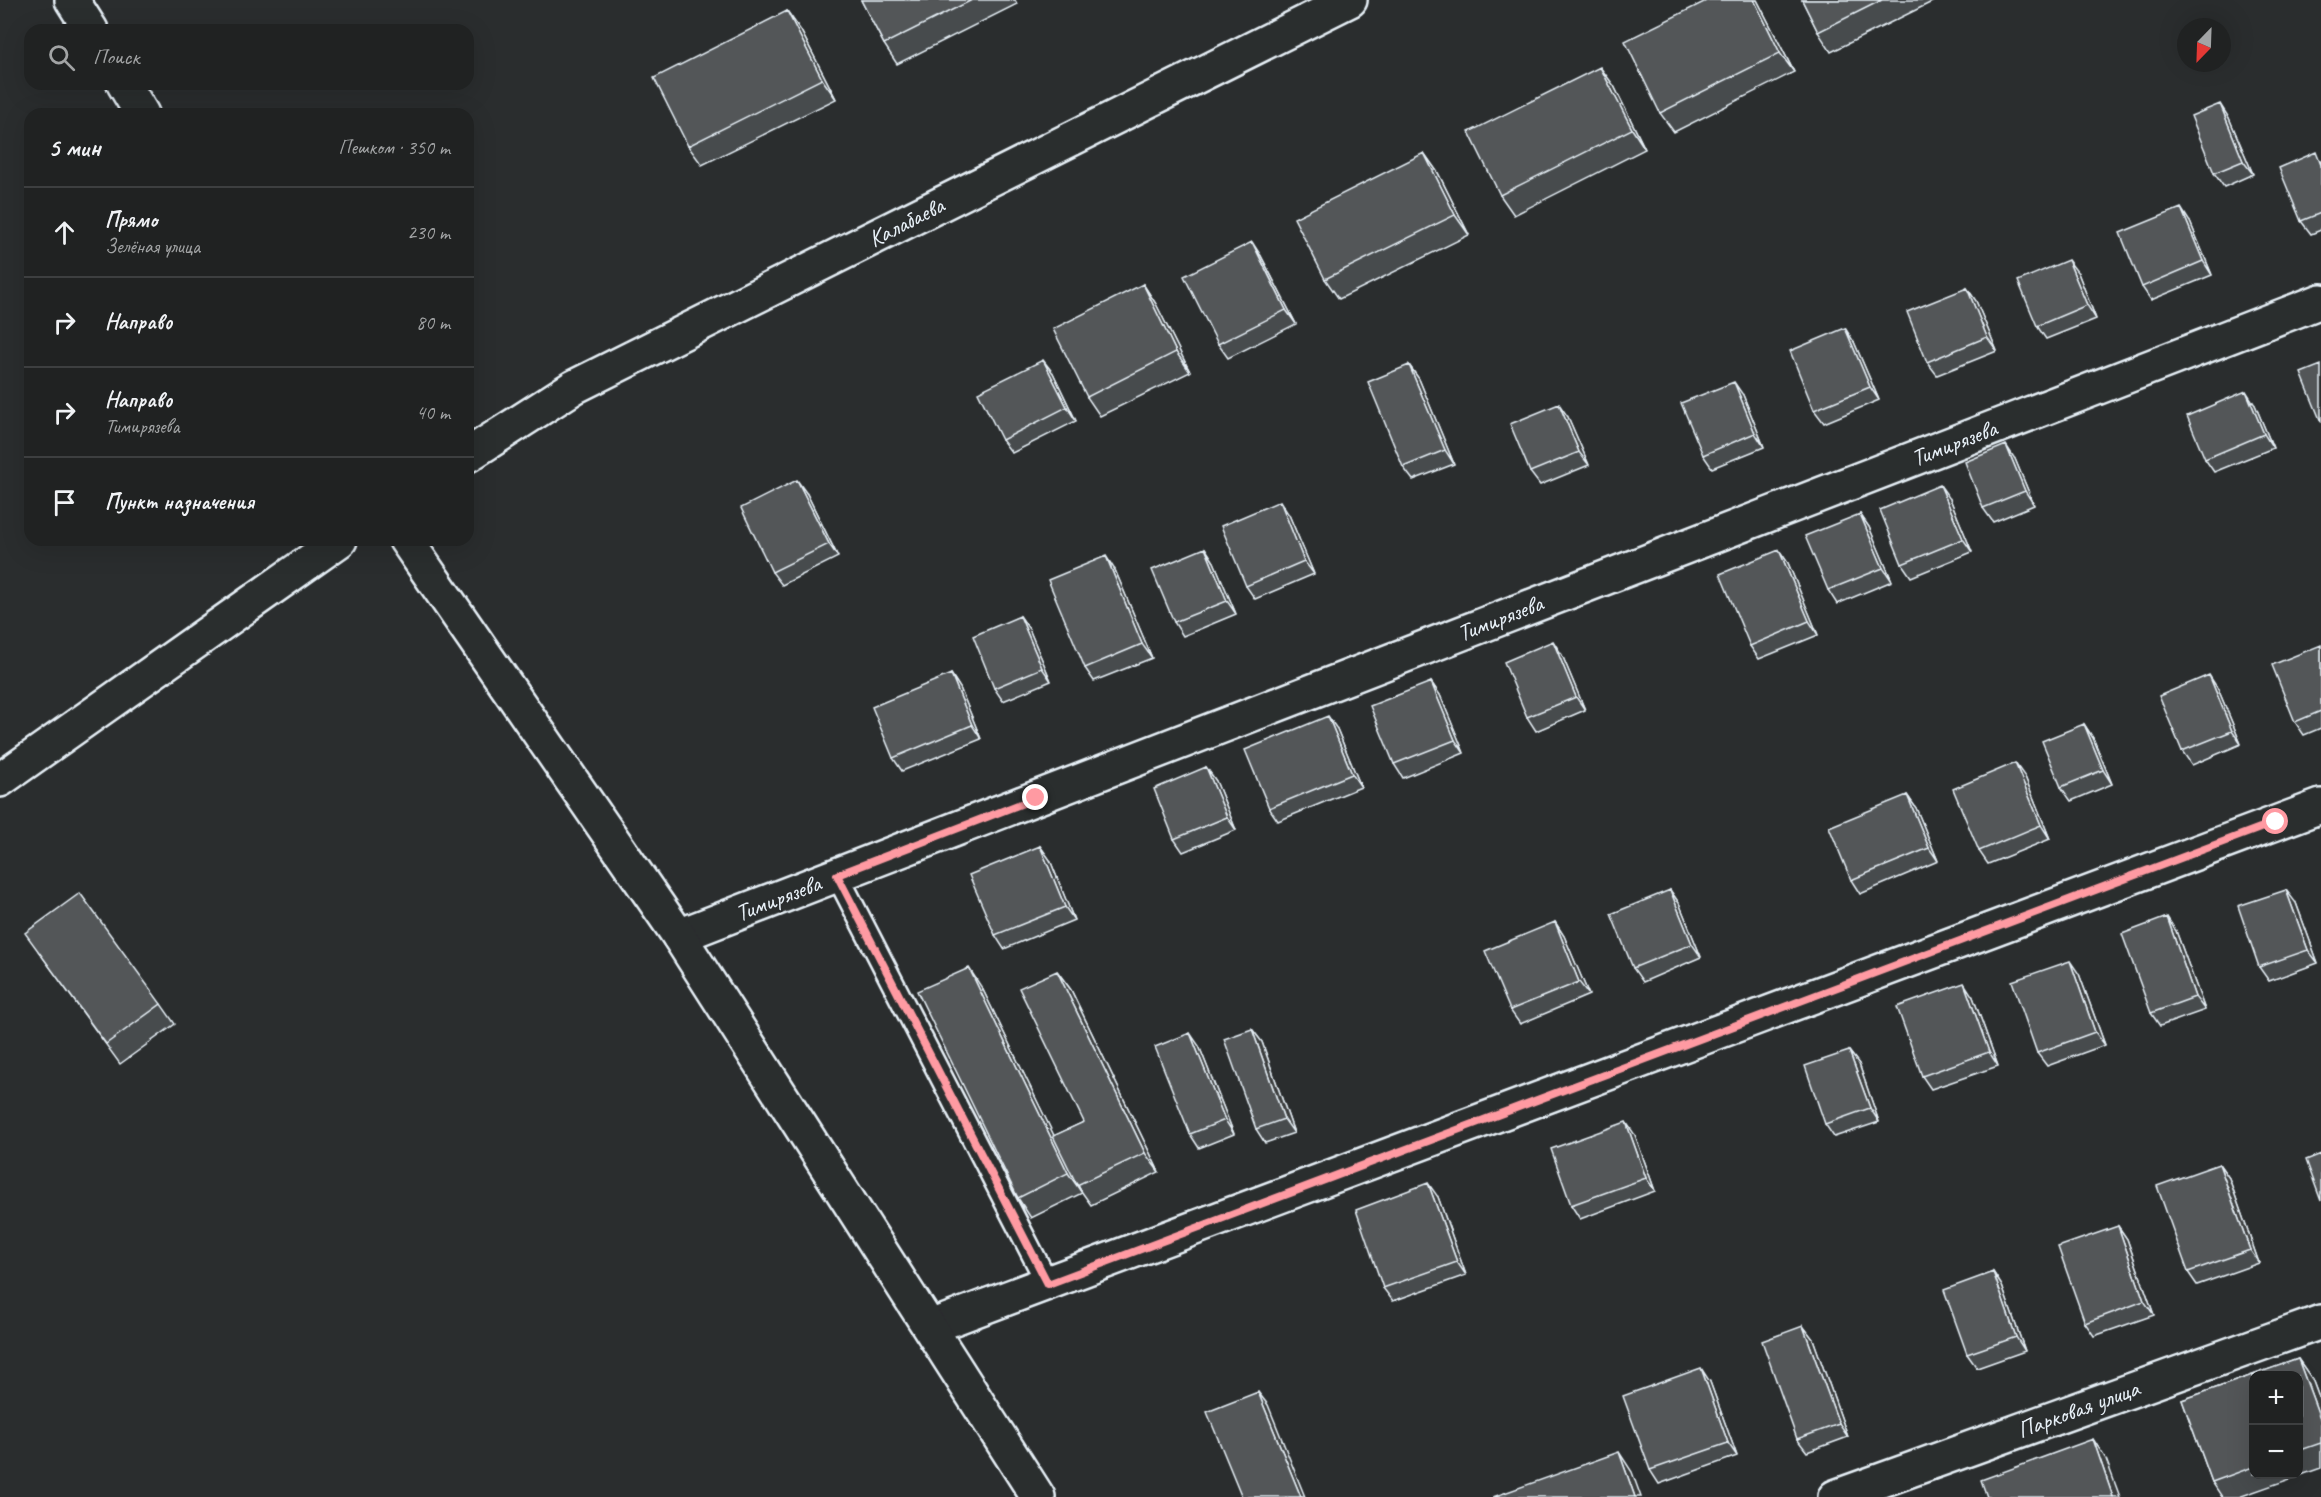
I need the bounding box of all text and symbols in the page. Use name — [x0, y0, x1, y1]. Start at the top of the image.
north arrow — [2177, 18, 2231, 72]
search box — [24, 24, 474, 90]
icon: search — [45, 41, 78, 74]
text: Поиск — [93, 43, 139, 71]
text: 5 мин — [48, 131, 100, 164]
text: Пешком · 350 m — [338, 135, 450, 160]
street label: Калабаева — [863, 190, 950, 254]
text: Прямо — [105, 206, 157, 234]
icon: ahead — [48, 216, 81, 249]
text: 230 m — [407, 220, 450, 245]
text: Зелёная улица — [105, 234, 200, 259]
icon: right — [48, 306, 81, 339]
text: Направо — [105, 308, 172, 336]
text: 80 m — [416, 310, 450, 335]
text: Направо — [105, 386, 172, 414]
icon: right — [48, 396, 81, 429]
text: 40 m — [416, 400, 450, 425]
street label: Тимирязева — [1907, 412, 2002, 473]
text: Тимирязева — [105, 414, 179, 439]
icon: arrive — [48, 486, 81, 519]
text: Пункт назначения — [105, 488, 254, 516]
street label: Тимирязева — [1453, 587, 1548, 648]
route end — [1022, 784, 1048, 810]
route start — [2262, 808, 2288, 834]
street label: Тимирязева — [731, 867, 826, 928]
map controls — [2249, 1371, 2303, 1479]
button: + — [2249, 1371, 2303, 1425]
street label: Парковая улица — [2013, 1373, 2145, 1445]
button: − — [2249, 1425, 2303, 1479]

